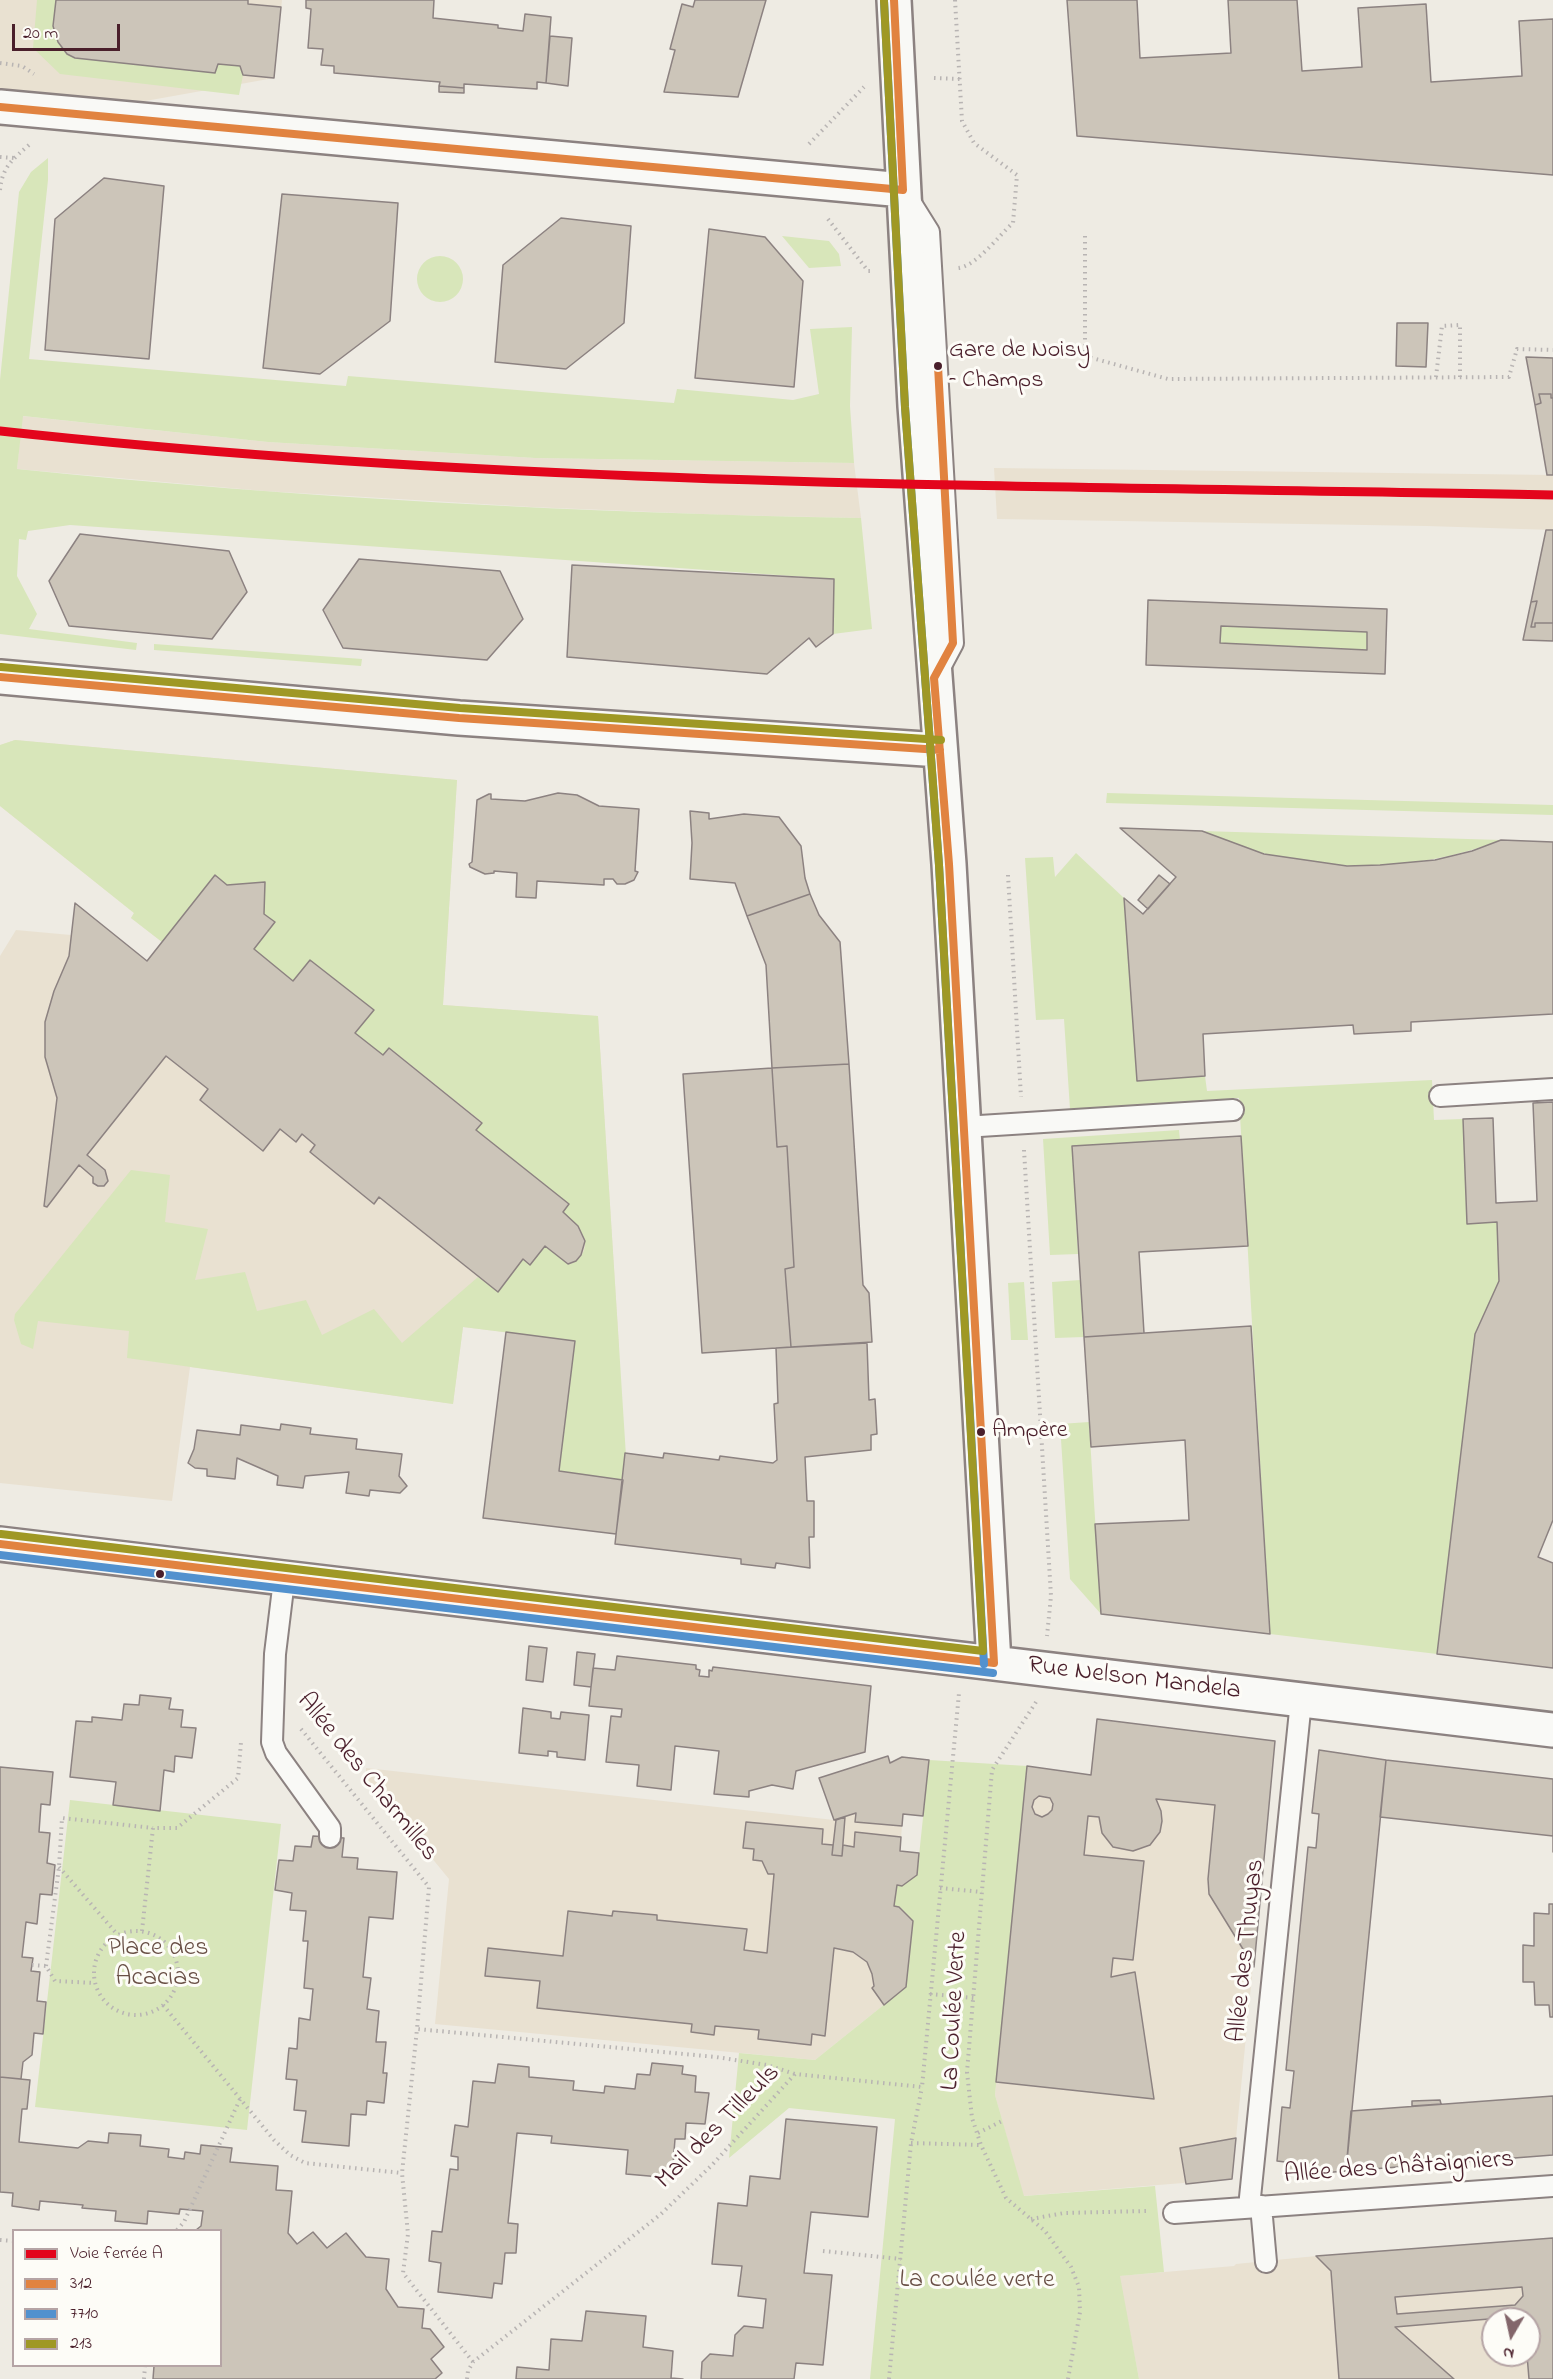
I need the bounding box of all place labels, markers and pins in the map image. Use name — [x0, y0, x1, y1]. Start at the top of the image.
place label: Gare de Noisy – Champs — [949, 338, 1090, 394]
marker: Gare de Noisy – Champs — [932, 360, 944, 372]
place label: Ampère — [992, 1418, 1067, 1446]
marker: Ampère — [975, 1426, 987, 1438]
unlabelled marker — [154, 1568, 166, 1580]

